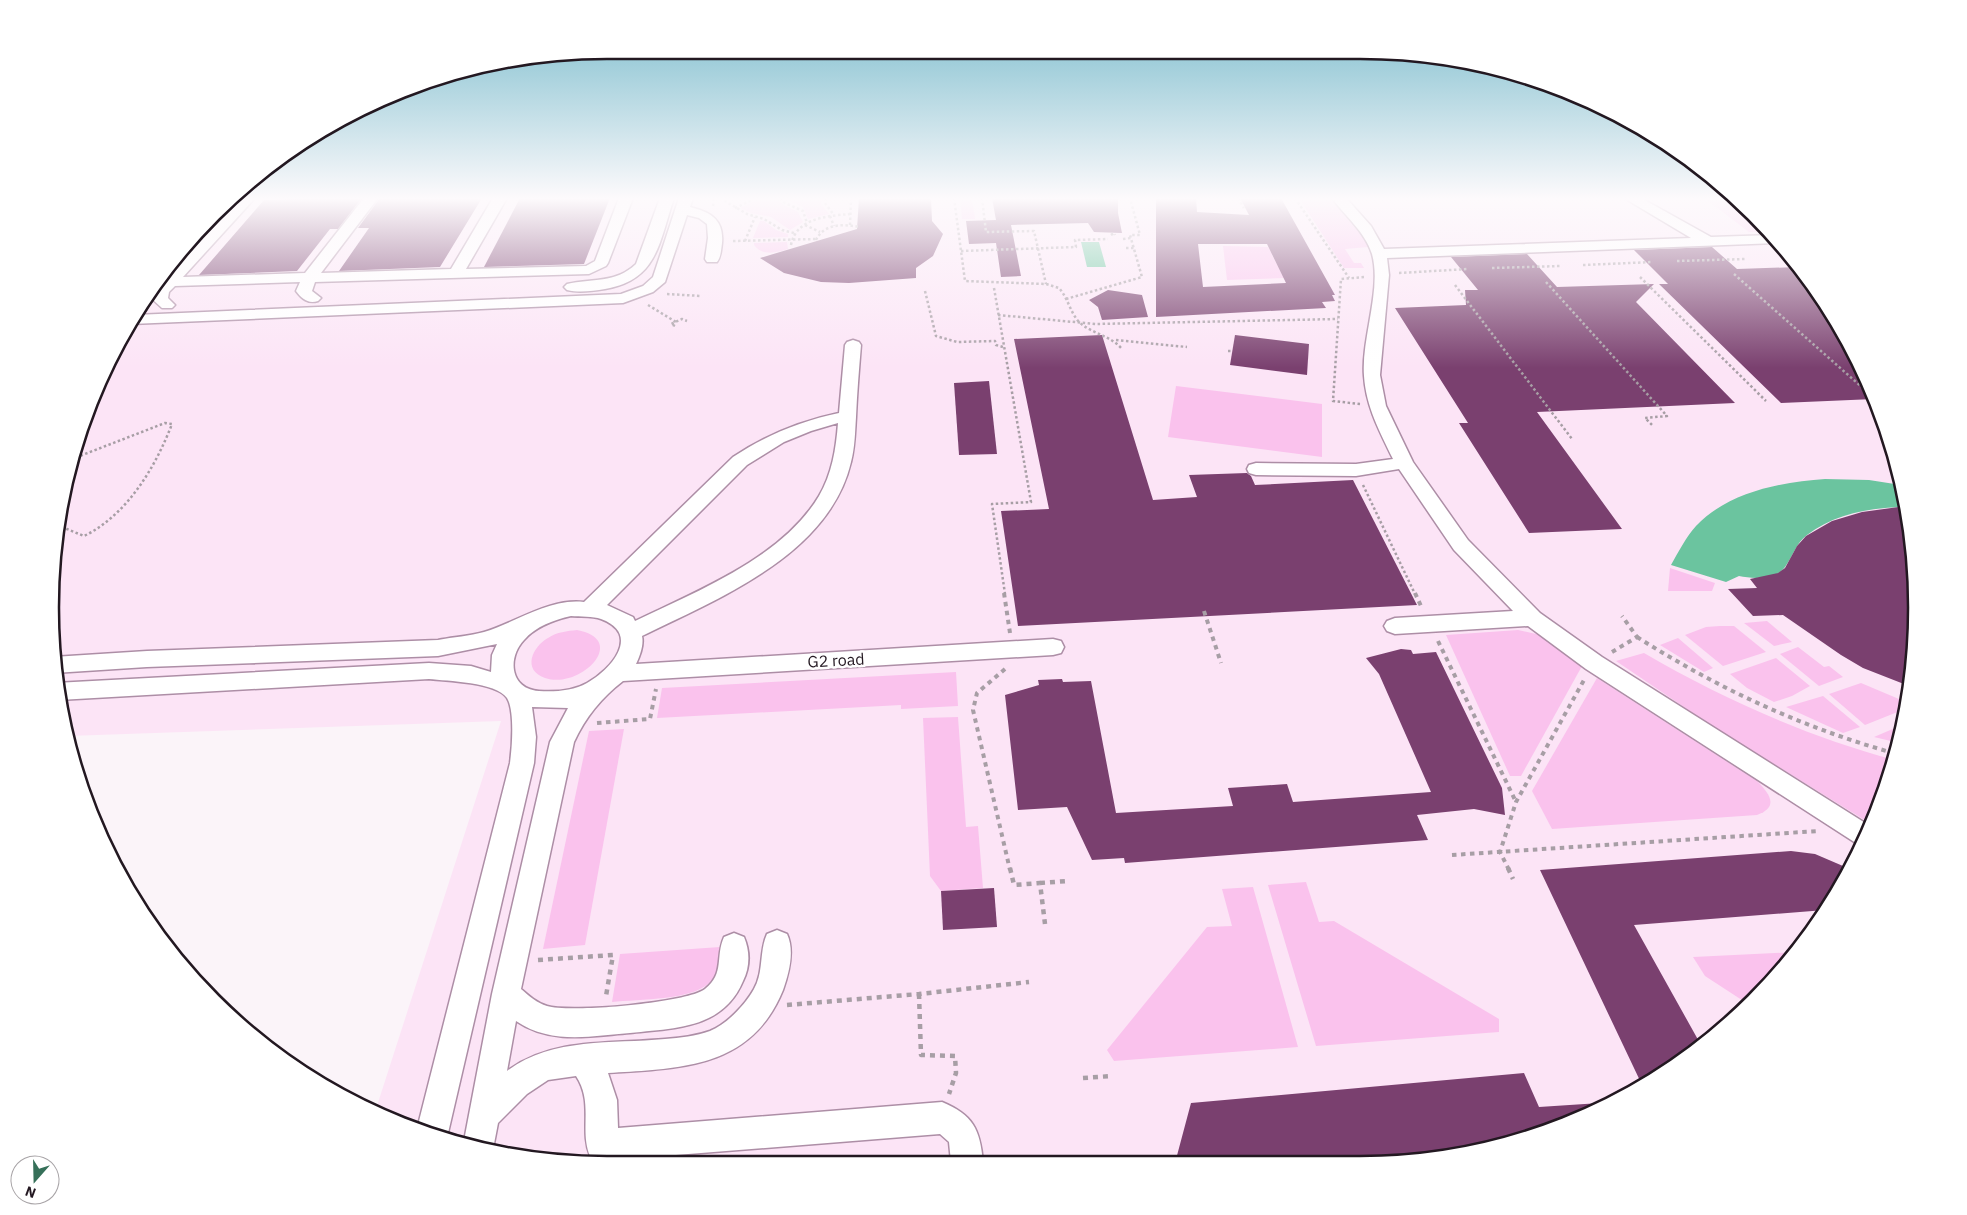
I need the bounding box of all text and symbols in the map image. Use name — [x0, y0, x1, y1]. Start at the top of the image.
street label: G2 road — [807, 649, 865, 671]
north arrow — [10, 1155, 60, 1205]
text: N — [23, 1182, 38, 1202]

